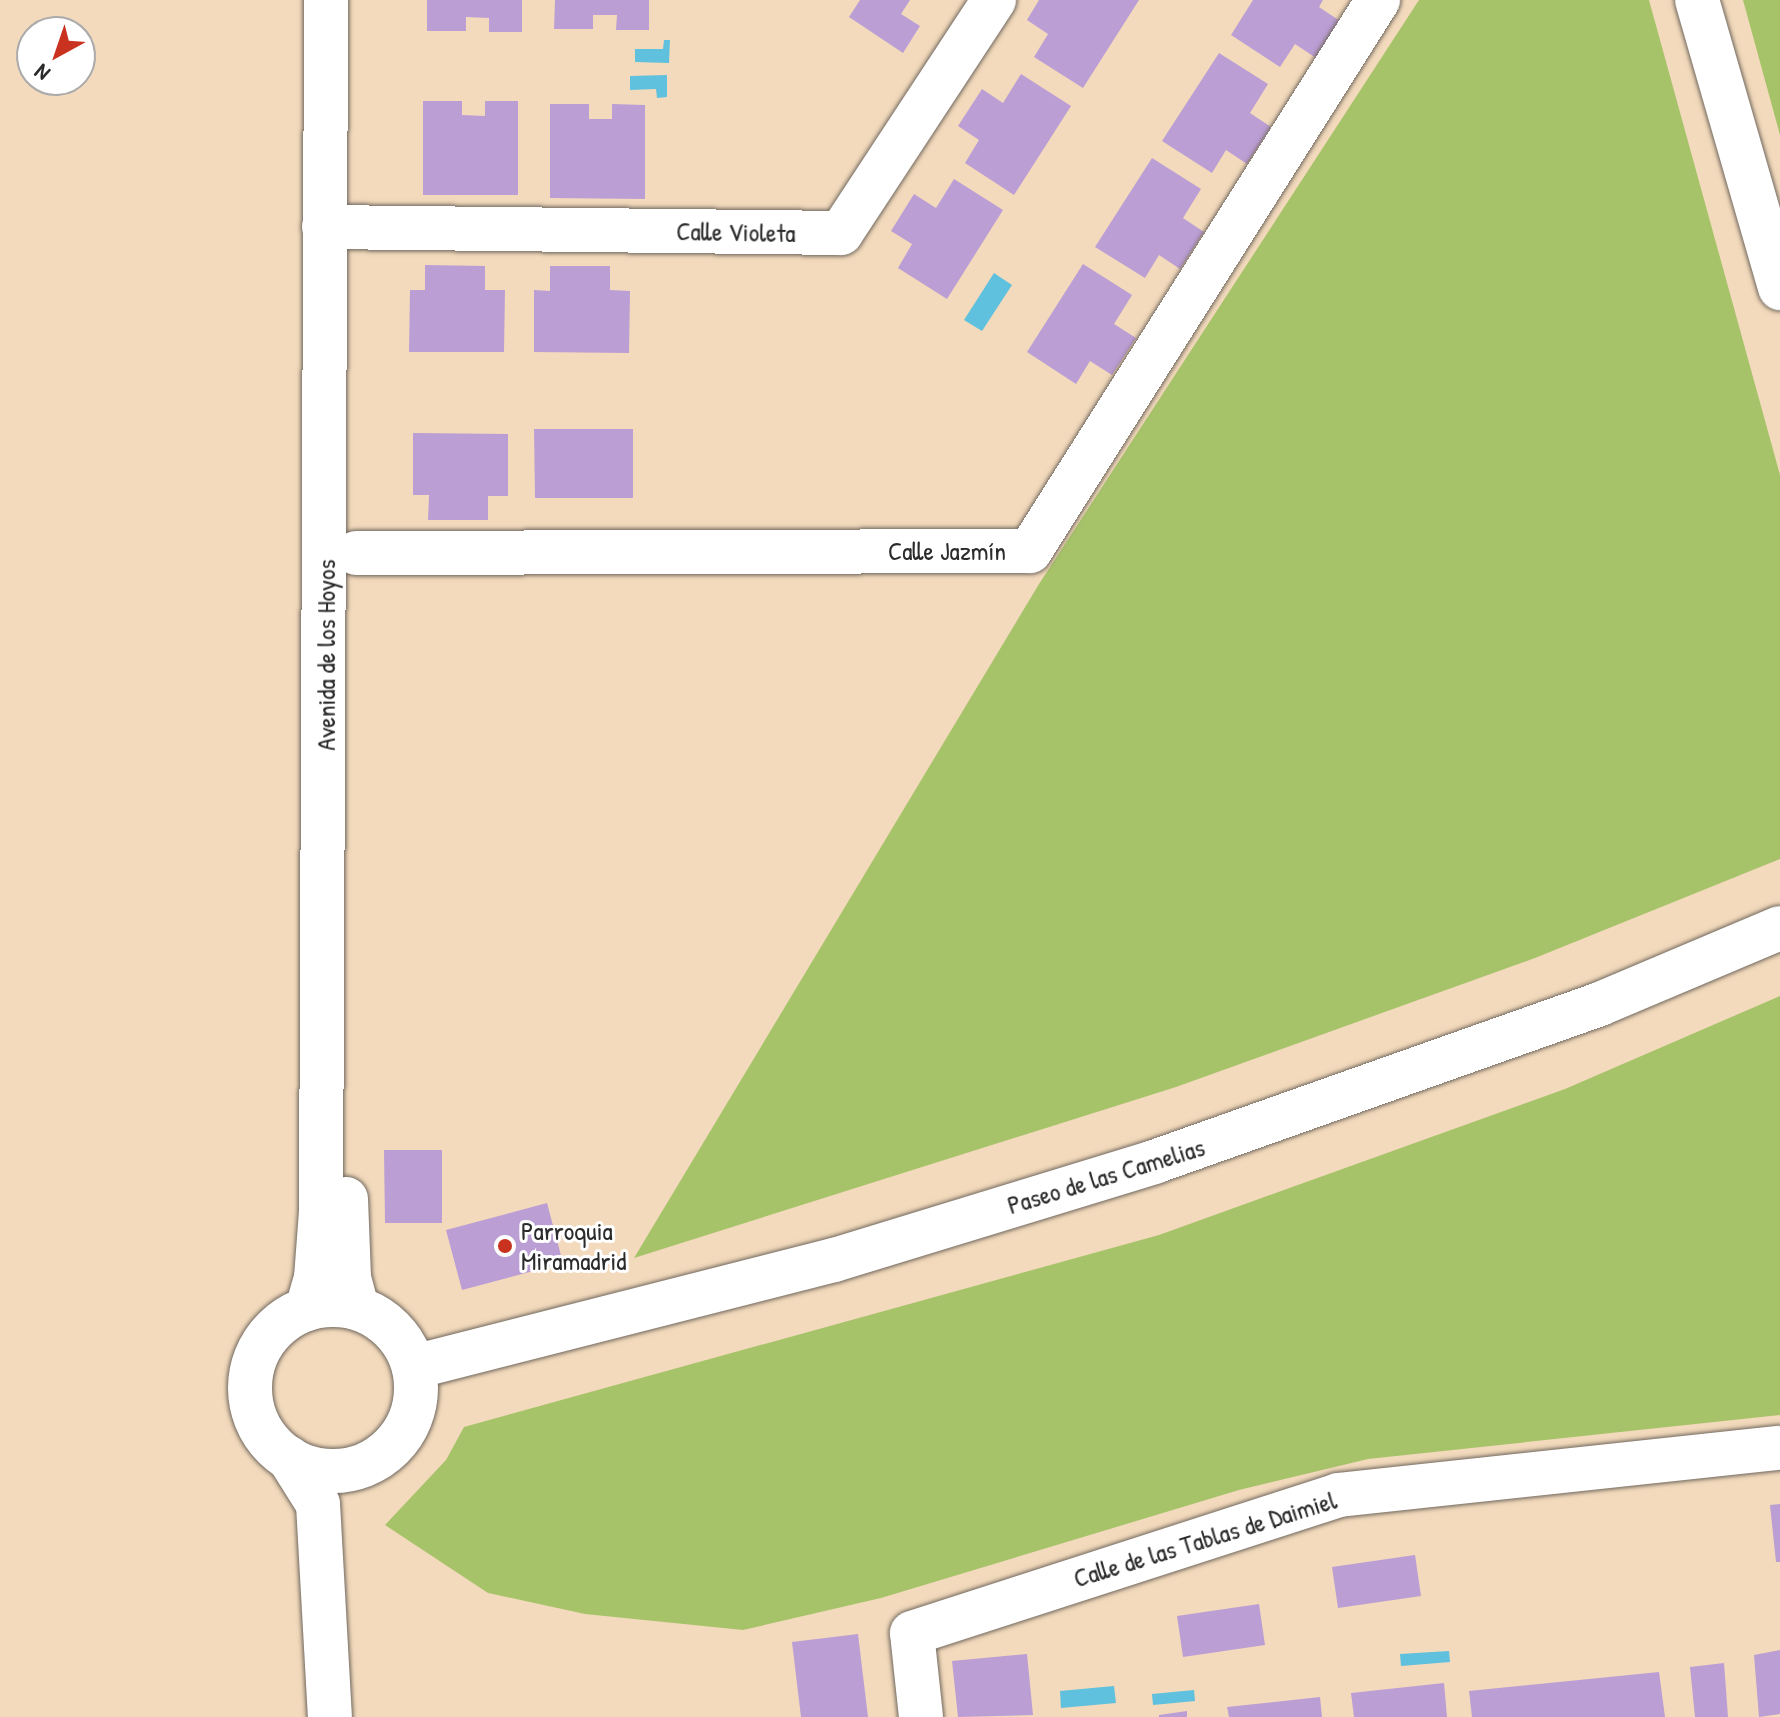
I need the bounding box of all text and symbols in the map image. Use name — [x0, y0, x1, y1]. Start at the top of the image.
north arrow — [16, 16, 96, 96]
text: N — [28, 58, 56, 88]
street label: Calle Violeta — [676, 215, 796, 249]
street label: Calle Jazmín — [888, 535, 1006, 567]
street label: Avenida de los Hoyos — [310, 559, 342, 751]
street label: Paseo de las Camelias — [1004, 1131, 1208, 1221]
place label: Parroquia Miramadrid — [521, 1215, 626, 1276]
marker: Parroquia Miramadrid — [496, 1237, 514, 1255]
street label: Calle de las Tablas de Daimiel — [1070, 1484, 1340, 1594]

